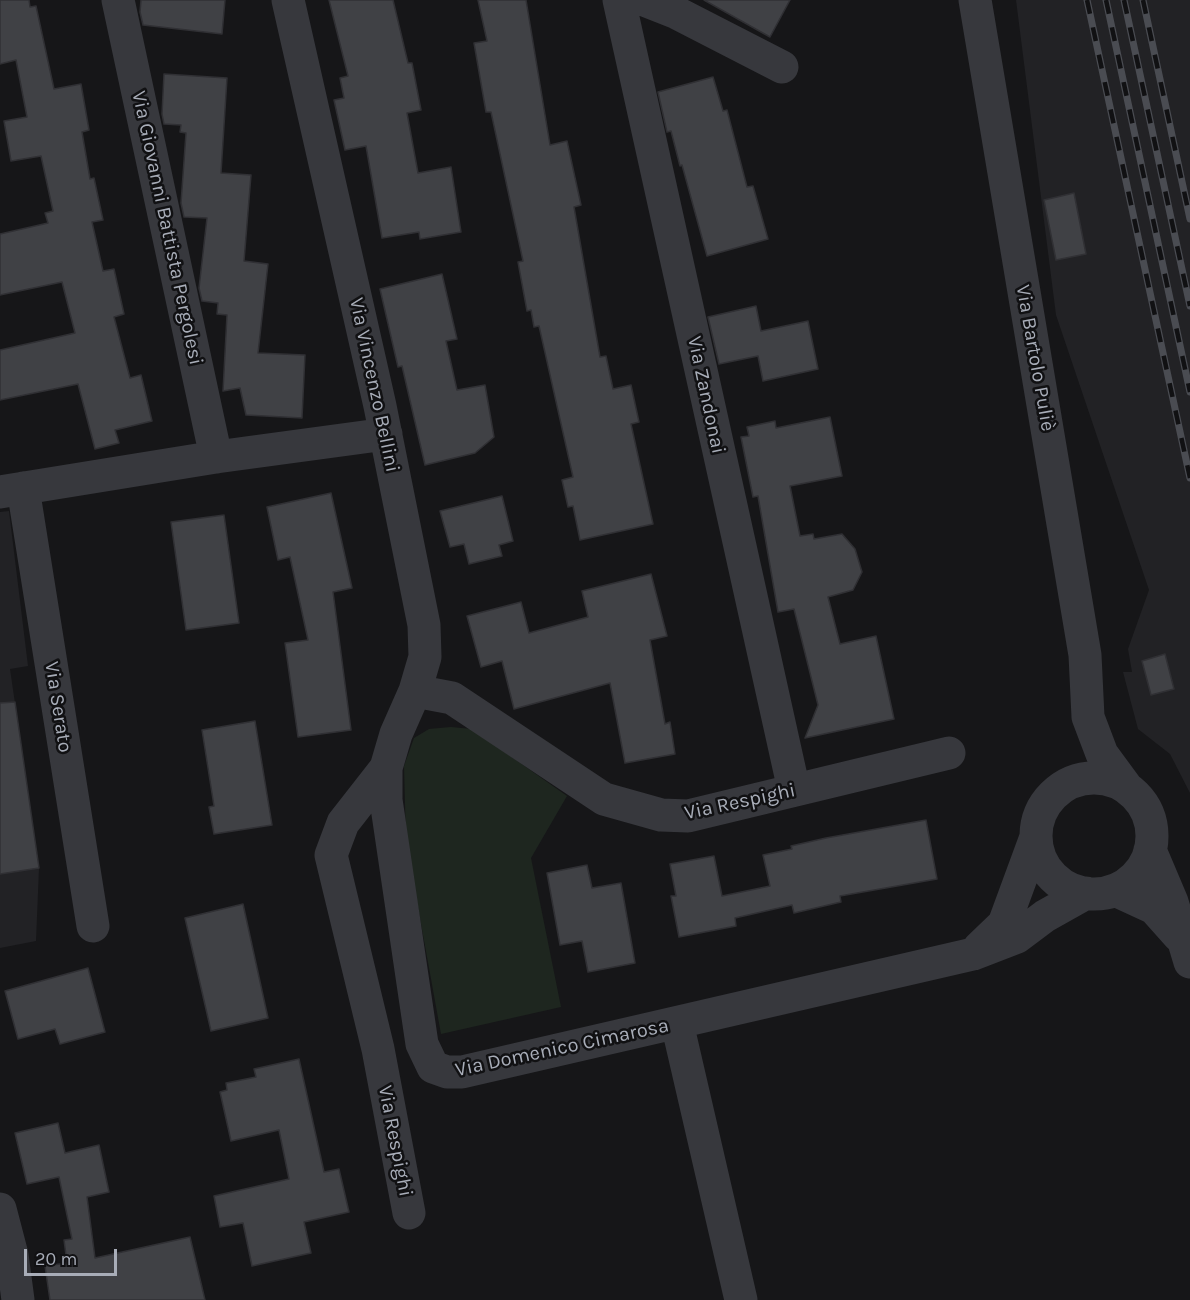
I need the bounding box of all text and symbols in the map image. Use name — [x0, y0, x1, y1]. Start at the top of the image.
street label: Via Giovanni Battista Pergolesi — [126, 89, 208, 367]
street label: Via Bartolo Puliè — [1010, 283, 1060, 433]
street label: Via Vincenzo Bellini — [344, 295, 404, 475]
street label: Via Zandonai — [682, 334, 730, 456]
street label: Via Serato — [39, 660, 77, 754]
street label: Via Respighi — [682, 779, 798, 825]
street label: Via Domenico Cimarosa — [453, 1014, 671, 1082]
street label: Via Respighi — [372, 1083, 418, 1199]
scale bar — [27, 1237, 120, 1275]
text: 20 m — [35, 1248, 77, 1270]

